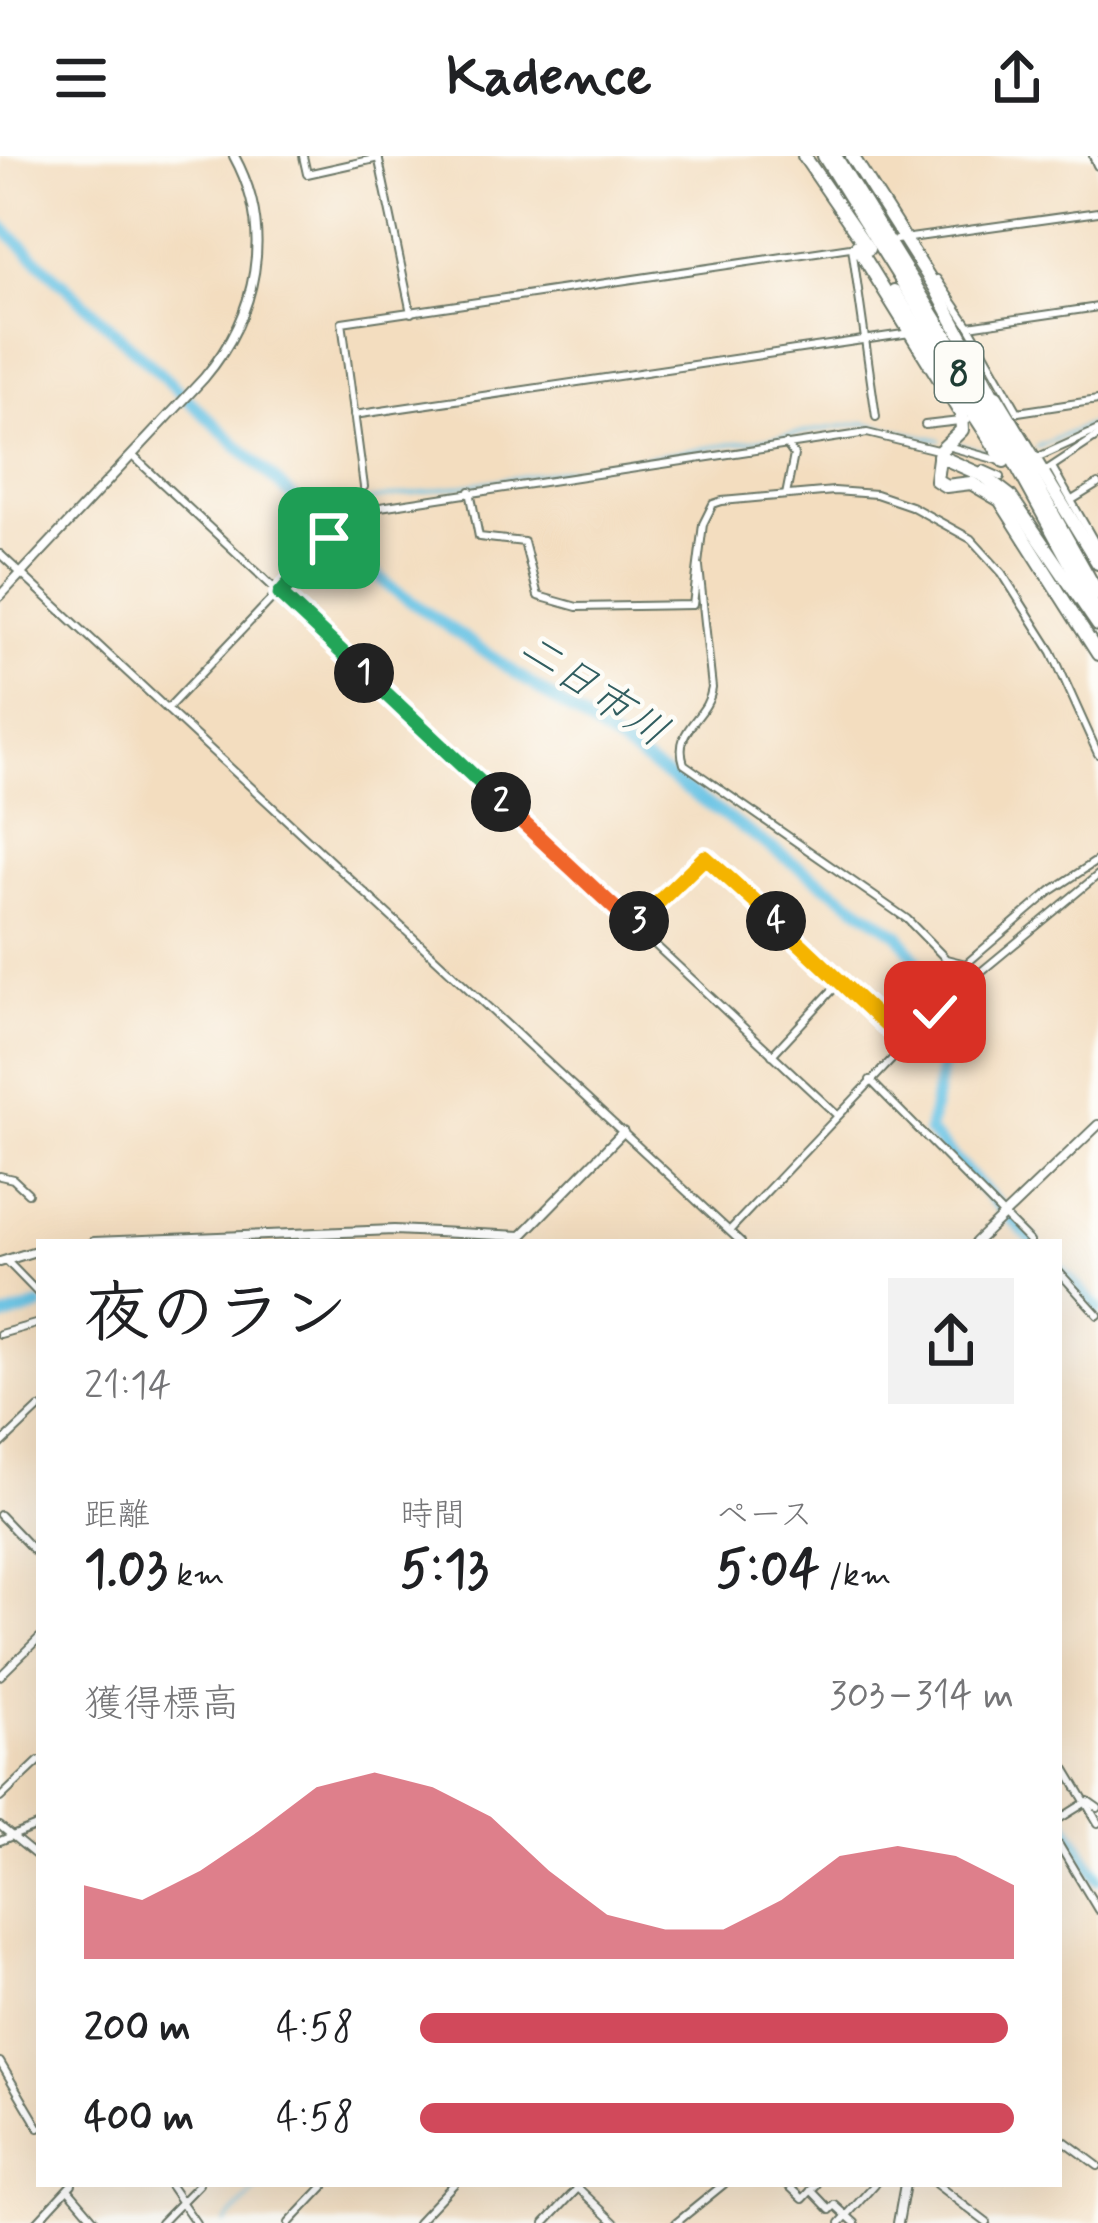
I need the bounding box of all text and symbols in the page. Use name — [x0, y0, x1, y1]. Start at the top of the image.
text: Kadence — [446, 43, 652, 114]
icon: menu — [48, 45, 114, 111]
icon: share — [984, 45, 1050, 111]
road number: 8 — [935, 342, 983, 402]
pin — [278, 487, 380, 589]
icon: arrive — [296, 505, 362, 571]
water label: 二日市川 — [508, 621, 678, 761]
pin: 1 — [334, 643, 394, 703]
text: 1 — [357, 651, 371, 695]
pin: 2 — [471, 772, 531, 832]
text: 2 — [493, 780, 509, 824]
pin: 3 — [609, 891, 669, 951]
pin: 4 — [746, 891, 806, 951]
text: 3 — [632, 899, 646, 943]
text: 4 — [766, 899, 786, 943]
pin — [884, 961, 986, 1063]
icon: check — [902, 979, 968, 1045]
text: 夜のラン — [84, 1273, 348, 1359]
button: share — [888, 1278, 1014, 1404]
text: 21:14 — [84, 1361, 171, 1412]
text: 距離 — [84, 1494, 150, 1538]
text: 時間 — [400, 1494, 466, 1538]
text: ペース — [716, 1494, 813, 1538]
text: 1.03 — [84, 1538, 168, 1604]
text: 5:13 — [400, 1538, 489, 1604]
text: 5:04 — [716, 1538, 820, 1604]
text: km — [168, 1554, 225, 1598]
text: /km — [820, 1554, 891, 1598]
text: 303–314 m — [829, 1671, 1014, 1722]
text: 獲得標高 — [84, 1680, 240, 1731]
text: 200 m — [84, 2003, 190, 2054]
text: 4:58 — [276, 2003, 354, 2054]
text: 400 m — [84, 2093, 194, 2144]
text: 4:58 — [276, 2093, 354, 2144]

